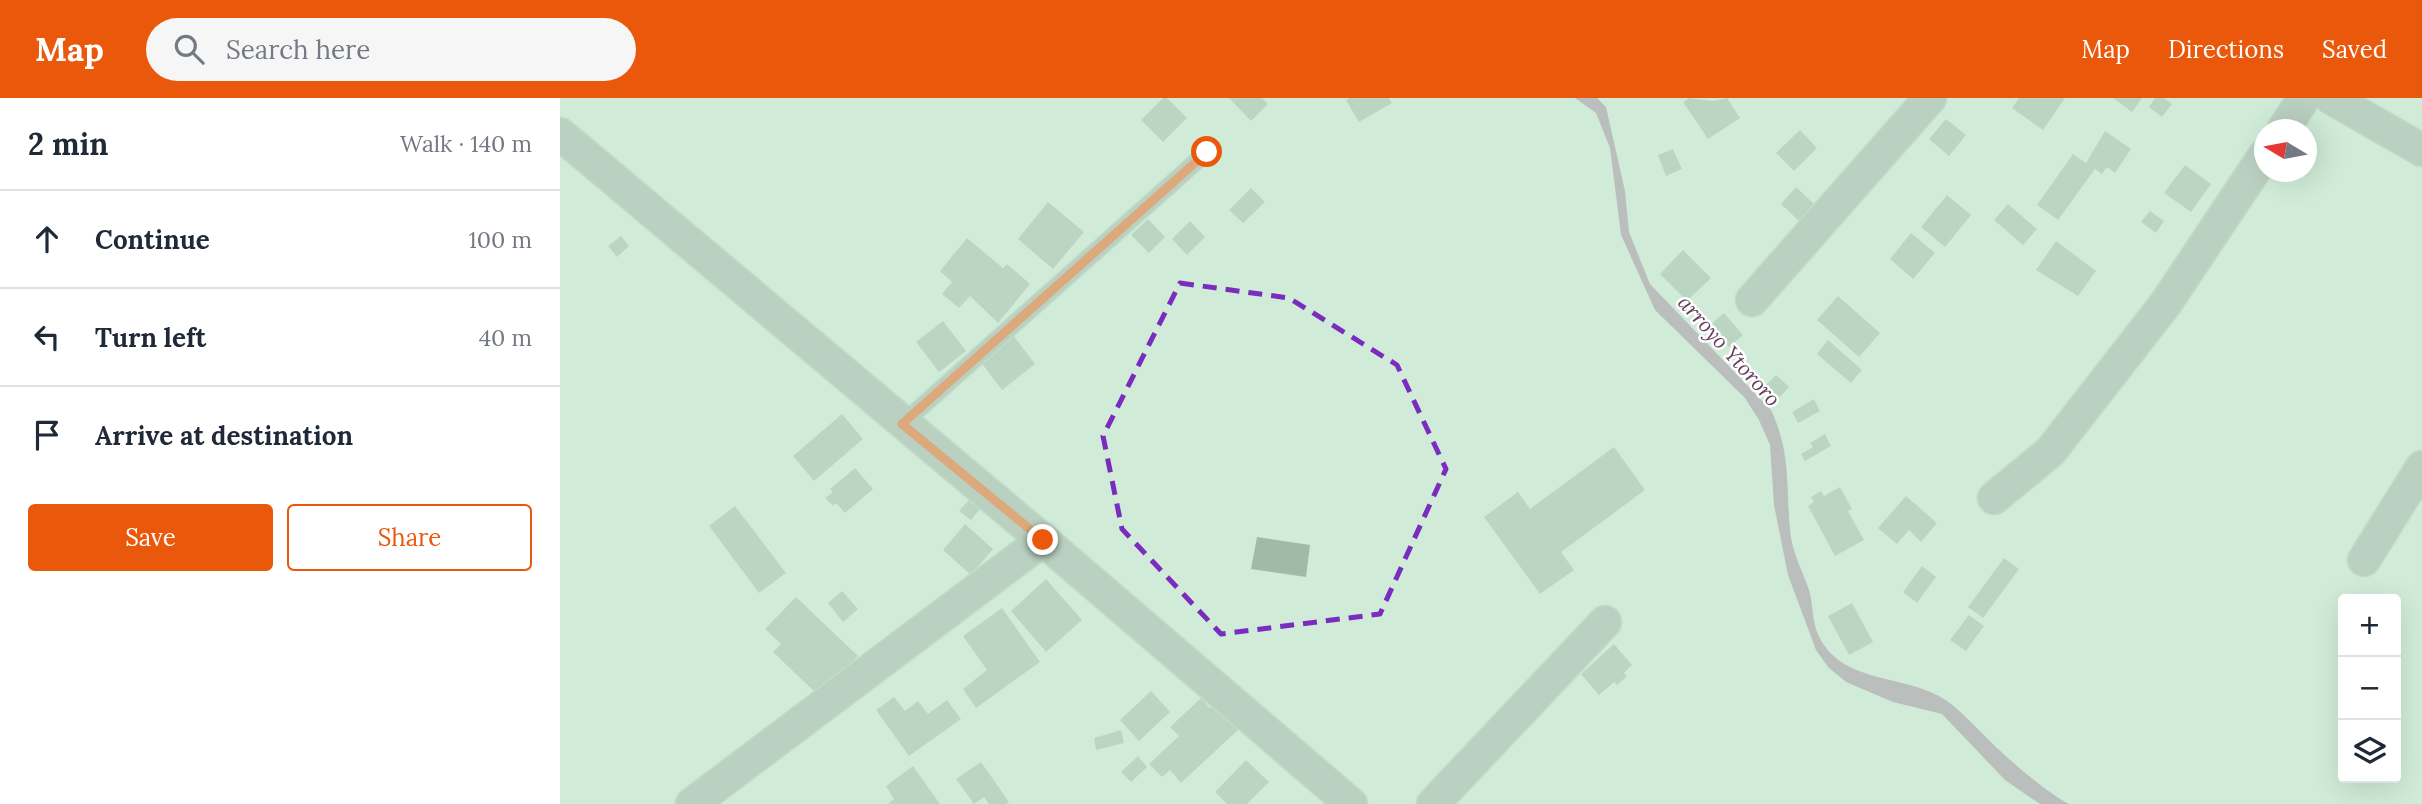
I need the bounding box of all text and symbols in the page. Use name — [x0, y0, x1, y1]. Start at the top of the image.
search box — [146, 18, 636, 81]
text: Map — [35, 28, 104, 70]
icon: search — [170, 30, 208, 68]
text: Search here — [226, 33, 370, 66]
text: Map — [2081, 34, 2130, 65]
text: Directions — [2168, 34, 2284, 65]
text: Saved — [2322, 34, 2387, 65]
north arrow — [2254, 119, 2317, 182]
text: 2 min — [28, 125, 108, 163]
text: Walk · 140 m — [400, 129, 532, 158]
route start — [1191, 136, 1222, 167]
icon: ahead — [28, 220, 66, 258]
text: Continue — [95, 223, 210, 256]
text: 100 m — [468, 225, 532, 254]
water label: arroyo Ytororo — [1672, 289, 1786, 412]
icon: left — [28, 318, 66, 356]
text: Turn left — [95, 321, 206, 354]
text: 40 m — [479, 323, 532, 352]
icon: arrive — [28, 416, 66, 454]
text: Arrive at destination — [95, 419, 353, 452]
button: Save — [28, 504, 273, 571]
button: Share — [287, 504, 532, 571]
route end — [1027, 524, 1058, 555]
map controls — [2338, 594, 2401, 783]
button: + — [2338, 594, 2401, 657]
button: − — [2338, 657, 2401, 720]
button: layers — [2338, 720, 2401, 783]

